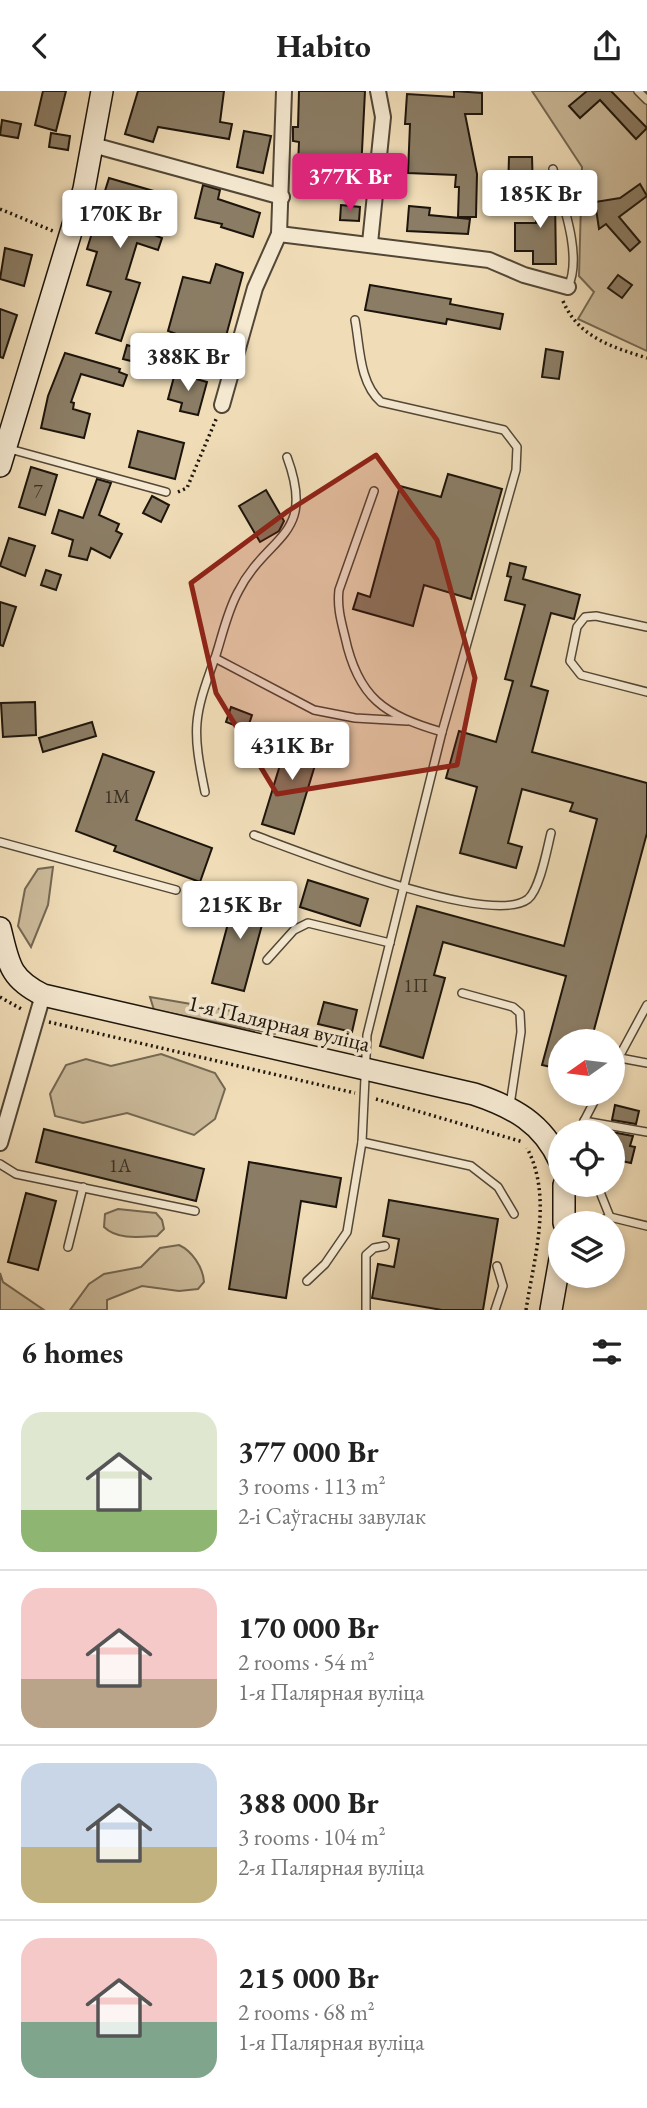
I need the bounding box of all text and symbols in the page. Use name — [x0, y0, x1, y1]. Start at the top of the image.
text: Habito — [276, 25, 371, 67]
icon: back — [21, 27, 59, 65]
icon: share — [588, 27, 626, 65]
pin: 377K Br — [285, 153, 415, 213]
text: 377K Br — [308, 161, 392, 191]
pin: 185K Br — [475, 171, 605, 230]
text: 185K Br — [498, 178, 582, 208]
pin: 170K Br — [55, 191, 185, 250]
text: 170K Br — [78, 198, 162, 228]
pin: 388K Br — [123, 334, 253, 393]
text: 388K Br — [146, 341, 230, 371]
house number: 7 — [33, 479, 43, 504]
pin: 431K Br — [227, 723, 357, 782]
text: 431K Br — [250, 730, 334, 760]
house number: 1М — [104, 784, 130, 809]
pin: 215K Br — [175, 881, 305, 941]
text: 215K Br — [198, 889, 282, 919]
house number: 1П — [404, 973, 428, 998]
street label: 1-я Палярная вуліца — [185, 987, 374, 1059]
north arrow — [548, 1029, 625, 1106]
map controls — [548, 1029, 625, 1288]
button: locate — [548, 1120, 625, 1197]
house number: 1А — [109, 1153, 132, 1178]
button: layers — [548, 1211, 625, 1288]
text: 6 homes — [21, 1333, 123, 1372]
icon: filters — [588, 1333, 626, 1371]
text: 377 000 Br — [238, 1432, 379, 1471]
icon: home — [77, 1440, 161, 1524]
text: 3 rooms · 113 m² — [238, 1471, 386, 1501]
text: 2-і Саўгасны завулак — [238, 1501, 426, 1531]
text: 170 000 Br — [238, 1608, 379, 1647]
icon: home — [77, 1616, 161, 1700]
text: 2 rooms · 54 m² — [238, 1647, 375, 1677]
text: 1-я Палярная вуліца — [238, 1677, 424, 1707]
text: 388 000 Br — [238, 1783, 379, 1822]
icon: home — [77, 1791, 161, 1875]
text: 3 rooms · 104 m² — [238, 1822, 386, 1852]
text: 2-я Палярная вуліца — [238, 1852, 424, 1882]
text: 215 000 Br — [238, 1958, 379, 1997]
icon: home — [77, 1966, 161, 2050]
text: 2 rooms · 68 m² — [238, 1997, 375, 2027]
text: 1-я Палярная вуліца — [238, 2027, 424, 2057]

